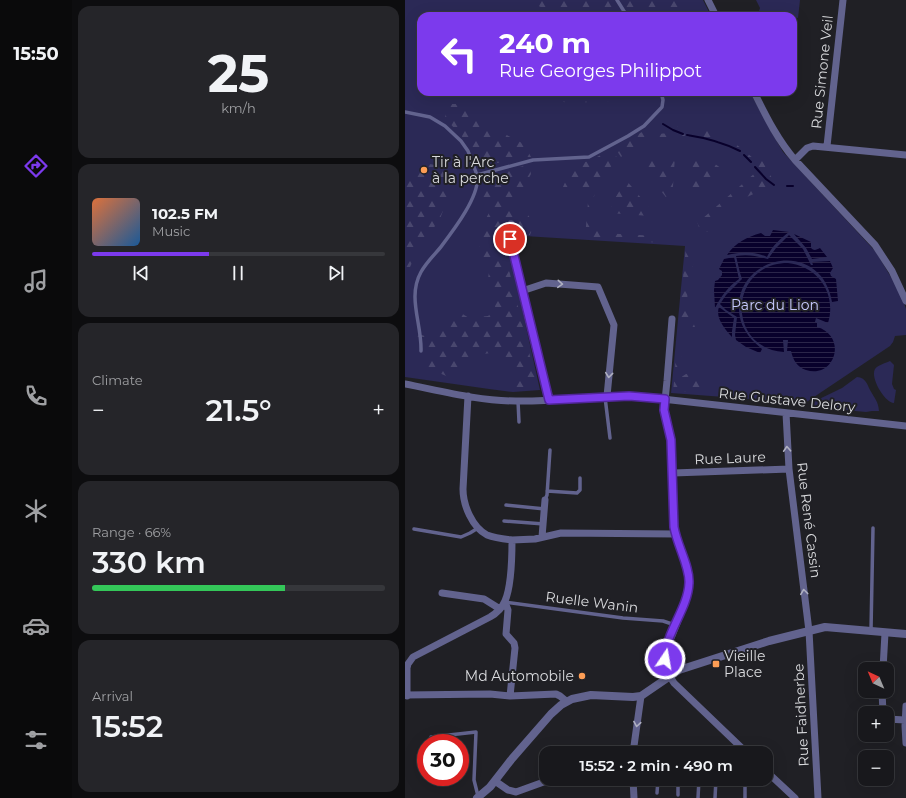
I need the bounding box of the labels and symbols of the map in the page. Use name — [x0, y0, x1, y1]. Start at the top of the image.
street label: Rue Simone Veil — [807, 14, 837, 130]
place label: Tir à l'Arc à la perche — [432, 153, 509, 187]
marker: Tir à l'Arc à la perche — [419, 165, 429, 175]
pin — [493, 222, 527, 256]
one-way arrow — [557, 280, 563, 289]
park label: Parc du Lion — [731, 296, 819, 314]
one-way arrow — [605, 372, 614, 378]
street label: Rue Gustave Delory — [718, 384, 857, 416]
one-way arrow — [783, 446, 791, 452]
street label: Rue Laure — [694, 448, 766, 468]
street label: Rue René Cassin — [793, 461, 825, 579]
street label: Ruelle Wanin — [545, 587, 639, 617]
one-way arrow — [800, 589, 809, 595]
position arrow — [644, 638, 686, 680]
place label: Vieille Place — [724, 647, 766, 681]
marker: Vieille Place — [711, 659, 721, 669]
north arrow — [858, 662, 894, 698]
street label: Rue Faidherbe — [789, 663, 813, 767]
place label: Md Automobile — [465, 667, 574, 685]
marker: Md Automobile — [577, 671, 587, 681]
one-way arrow — [633, 721, 642, 727]
speed limit sign: 30 — [417, 734, 469, 786]

